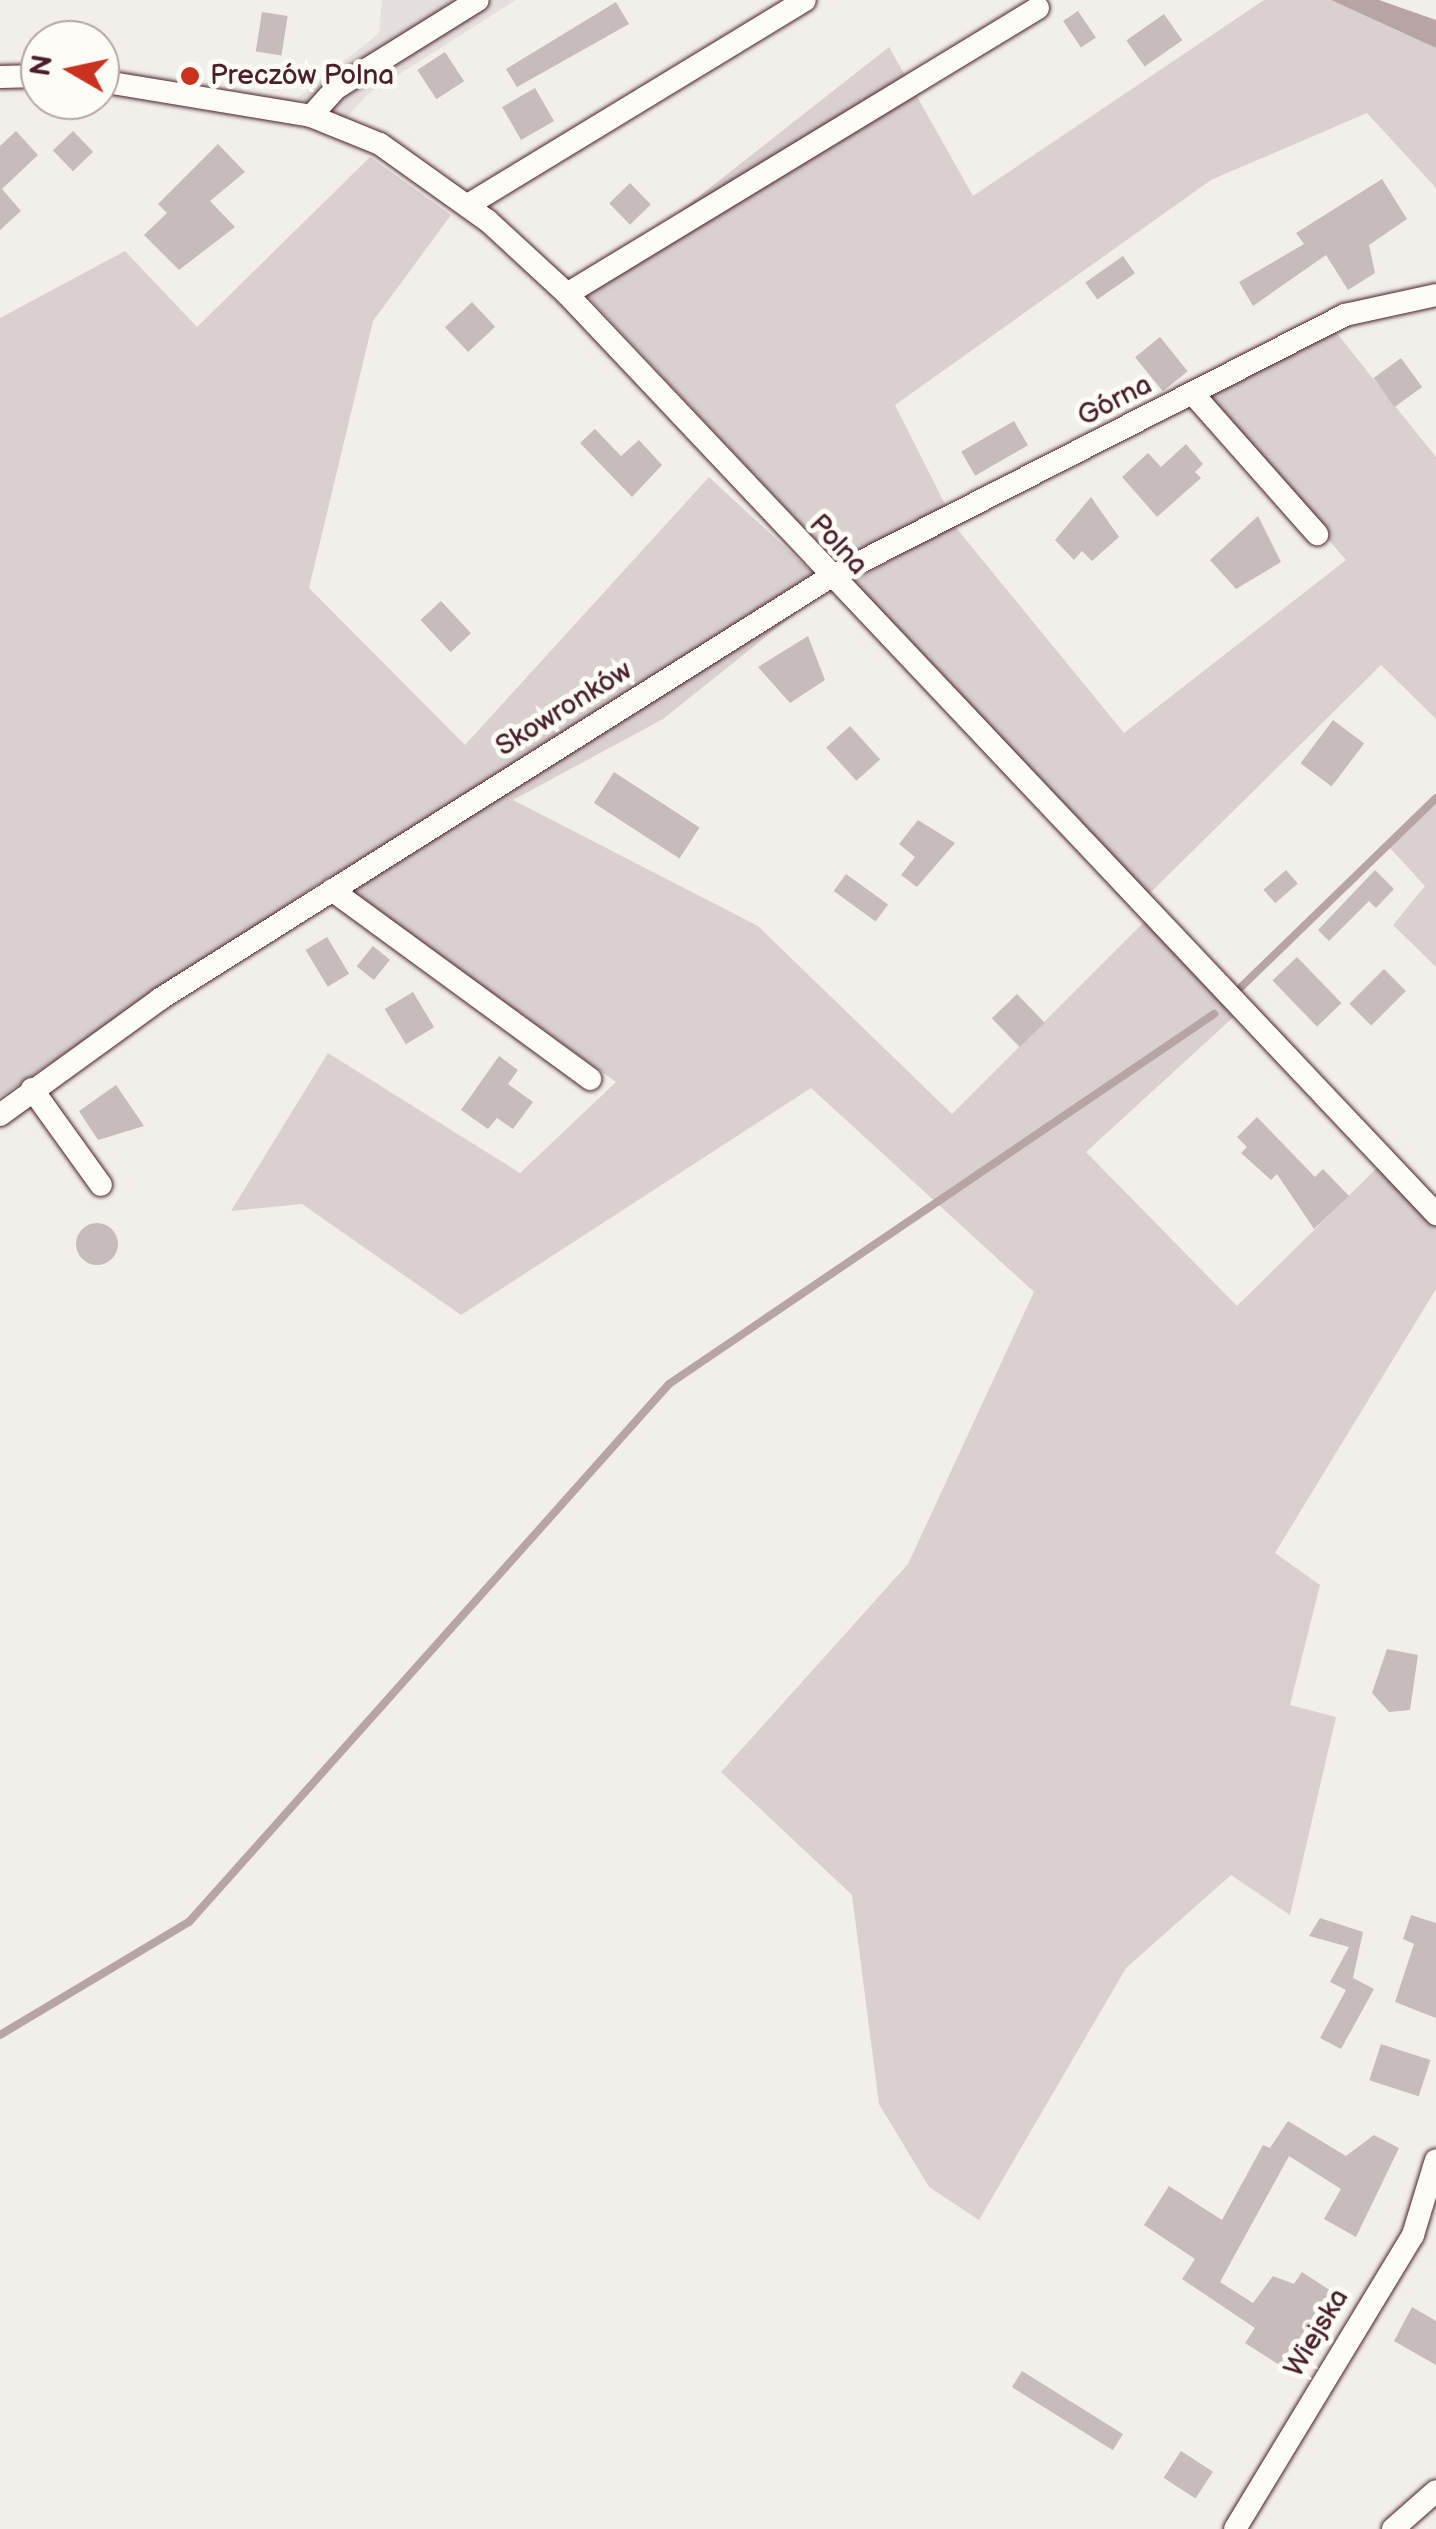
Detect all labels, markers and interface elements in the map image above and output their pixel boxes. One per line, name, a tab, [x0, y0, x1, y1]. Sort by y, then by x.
north arrow	[20, 20, 120, 120]
text: N	[24, 53, 60, 79]
place label: Preczów Polna	[210, 59, 394, 93]
marker: Preczów Polna	[179, 65, 201, 87]
street label: Górna	[1072, 368, 1158, 434]
street label: Polna	[802, 508, 874, 582]
street label: Skowronków	[490, 654, 638, 764]
street label: Wiejska	[1278, 2283, 1356, 2383]

